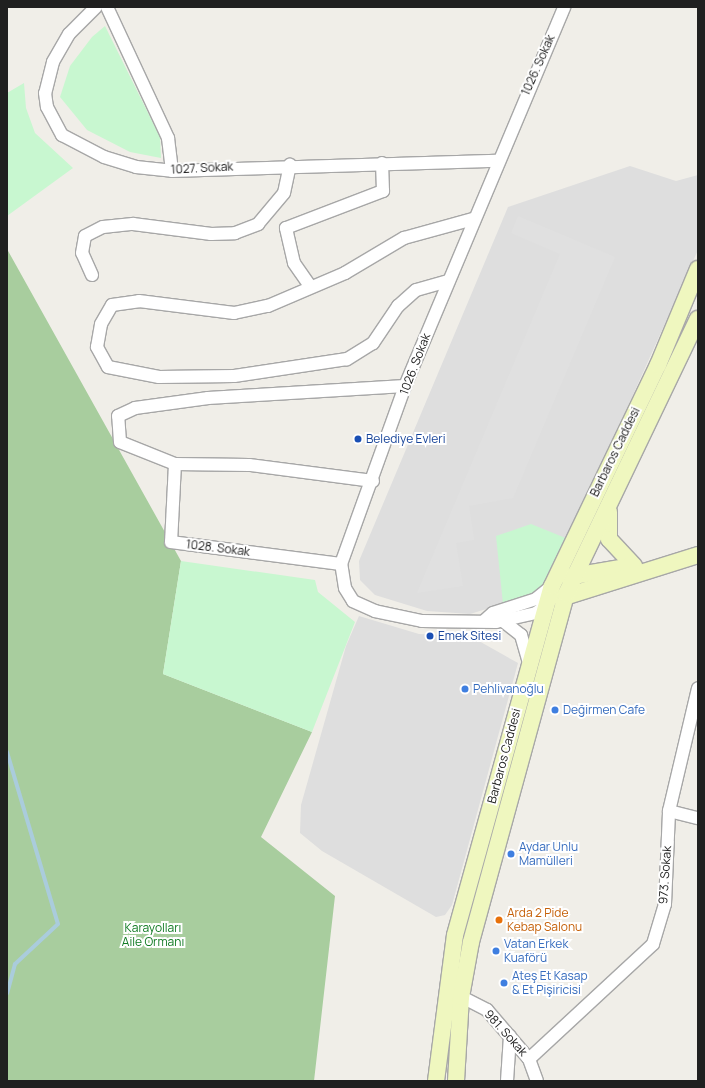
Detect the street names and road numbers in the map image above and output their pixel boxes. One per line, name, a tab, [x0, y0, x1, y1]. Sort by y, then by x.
street label: 1026. Sokak	[518, 32, 558, 98]
street label: 1027. Sokak	[170, 159, 234, 177]
street label: 1026. Sokak	[397, 331, 433, 397]
street label: Barbaros Caddesi	[587, 405, 643, 499]
street label: 1028. Sokak	[185, 537, 251, 559]
street label: Barbaros Caddesi	[484, 707, 524, 805]
street label: 973. Sokak	[656, 845, 674, 905]
street label: 981. Sokak	[482, 1007, 530, 1059]

